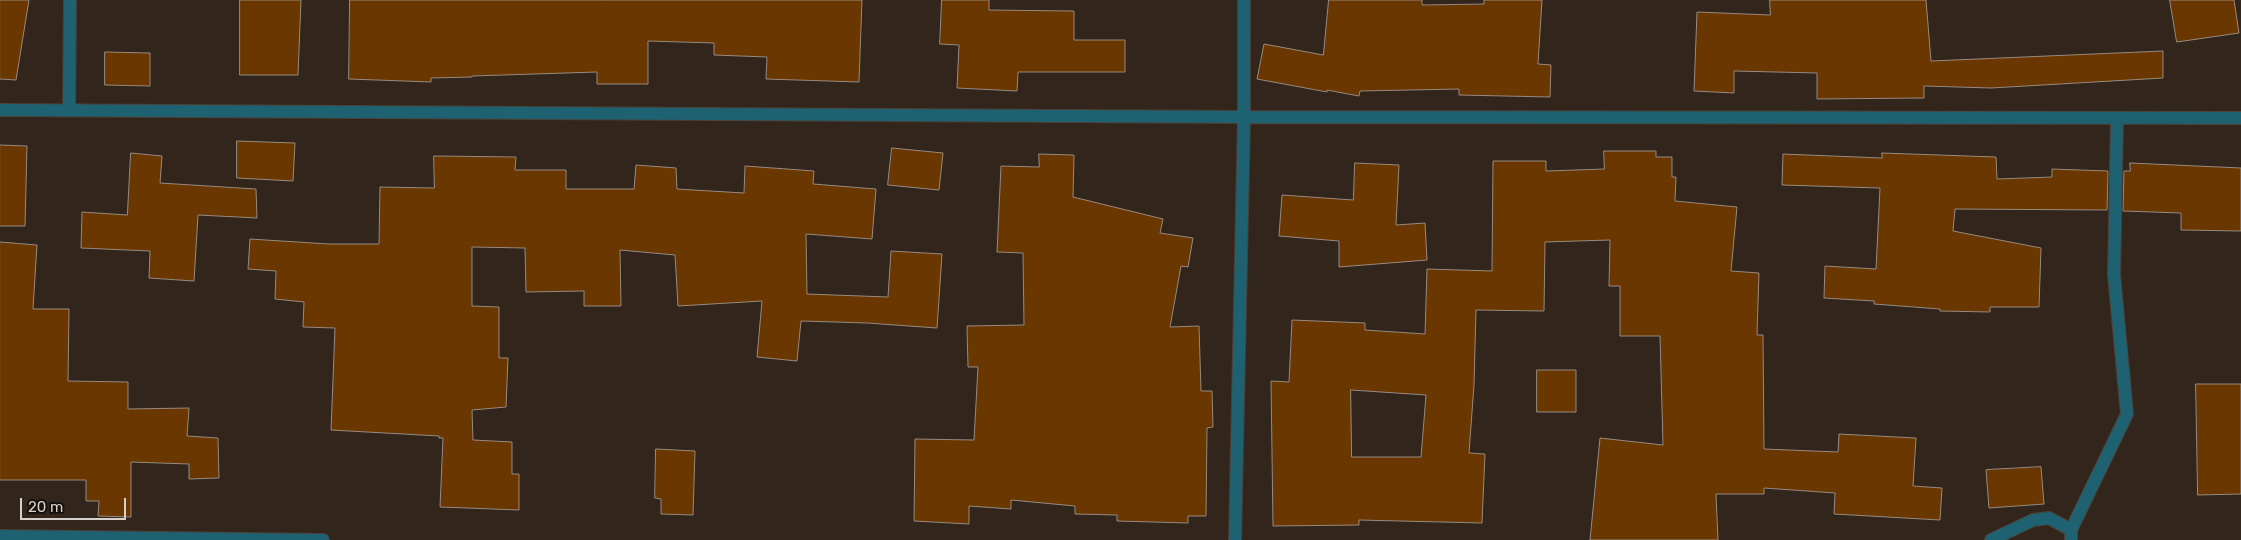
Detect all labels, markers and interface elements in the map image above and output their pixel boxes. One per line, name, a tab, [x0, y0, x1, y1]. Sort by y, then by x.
scale bar	[22, 488, 129, 520]
text: 20 m	[28, 498, 63, 516]

